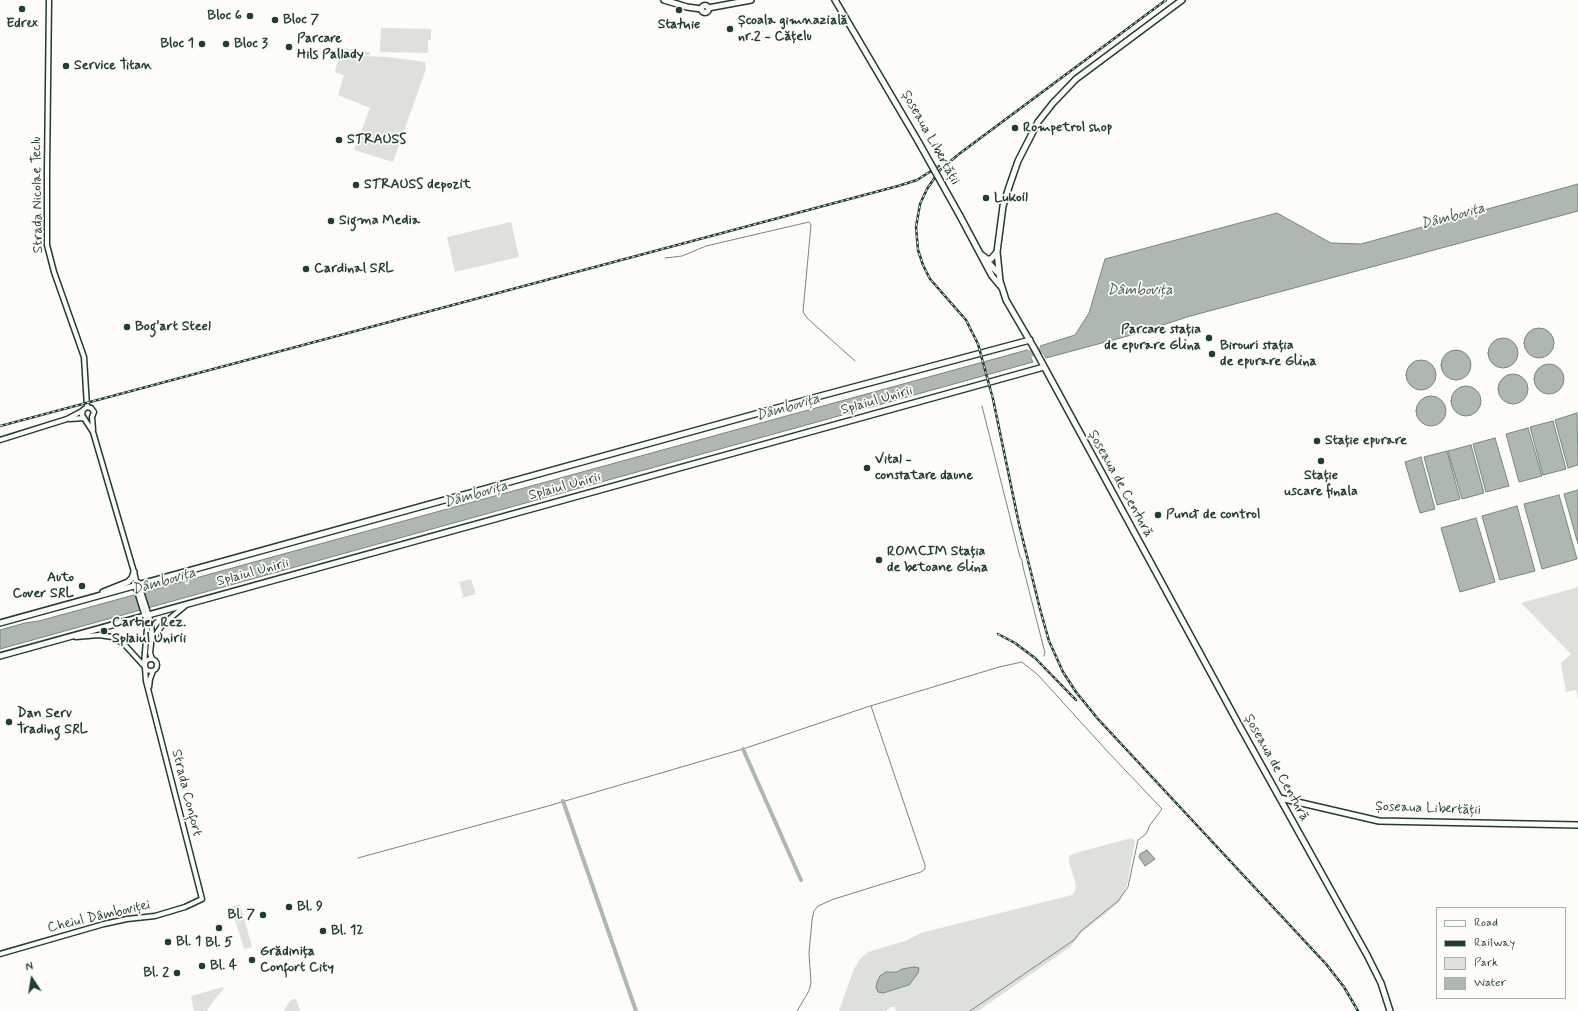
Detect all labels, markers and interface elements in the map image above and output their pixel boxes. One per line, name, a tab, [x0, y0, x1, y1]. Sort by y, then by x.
marker: Edrex	[17, 4, 27, 14]
marker: Statuie	[674, 5, 684, 15]
place label: Bloc 6	[207, 8, 242, 24]
marker: Bloc 6	[245, 11, 255, 21]
place label: Bloc 7	[283, 12, 319, 28]
place label: Școala gimnazială nr.2 - Cățelu	[738, 13, 848, 46]
marker: Bloc 7	[270, 15, 280, 25]
place label: Edrex	[6, 16, 38, 32]
place label: Statuie	[658, 17, 700, 33]
marker: Școala gimnazială nr.2 - Cățelu	[725, 24, 735, 34]
place label: Parcare Hils Pallady	[297, 31, 364, 64]
place label: Bloc 1	[160, 36, 194, 52]
place label: Bloc 3	[234, 36, 268, 52]
marker: Bloc 1	[197, 39, 207, 49]
marker: Bloc 3	[221, 39, 231, 49]
marker: Parcare Hils Pallady	[284, 42, 294, 52]
place label: Service Titan	[74, 58, 152, 74]
marker: Service Titan	[61, 61, 71, 71]
street label: Șoseaua Libertății	[897, 88, 963, 188]
place label: Rompetrol shop	[1023, 120, 1112, 136]
marker: Rompetrol shop	[1010, 123, 1020, 133]
place label: STRAUSS	[347, 132, 406, 148]
marker: STRAUSS	[334, 135, 344, 145]
street label: Strada Nicolae Teclu	[29, 136, 47, 254]
place label: STRAUSS depozit	[364, 177, 471, 193]
marker: STRAUSS depozit	[351, 180, 361, 190]
place label: Lukoil	[994, 190, 1028, 206]
marker: Lukoil	[981, 193, 991, 203]
water label: Dâmbovița	[1419, 200, 1487, 234]
place label: Sigma Media	[339, 213, 420, 229]
marker: Sigma Media	[326, 216, 336, 226]
place label: Cardinal SRL	[314, 261, 394, 277]
marker: Cardinal SRL	[301, 264, 311, 274]
water label: Dâmbovița	[1107, 282, 1173, 300]
place label: Bog'art Steel	[135, 319, 211, 335]
marker: Bog'art Steel	[122, 322, 132, 332]
place label: Parcare stația de epurare Glina	[1104, 322, 1201, 354]
marker: Parcare stația de epurare Glina	[1204, 333, 1214, 343]
place label: Birouri stația de epurare Glina	[1220, 338, 1317, 370]
marker: Birouri stația de epurare Glina	[1207, 349, 1217, 359]
street label: Splaiul Unirii	[839, 383, 915, 419]
water label: Dâmbovița	[754, 390, 822, 426]
street label: Șoseaua de Centură	[1084, 428, 1156, 540]
place label: Stație epurare	[1325, 433, 1407, 449]
marker: Stație epurare	[1312, 436, 1322, 446]
place label: Vital - constatare daune	[875, 452, 973, 484]
marker: Stație uscare finala	[1316, 456, 1326, 466]
marker: Vital - constatare daune	[862, 463, 872, 473]
place label: Stație uscare finala	[1284, 468, 1358, 500]
street label: Splaiul Unirii	[527, 469, 603, 505]
water label: Dâmbovița	[442, 477, 510, 513]
place label: Punct de control	[1166, 507, 1260, 523]
marker: Punct de control	[1153, 510, 1163, 520]
place label: ROMCIM Stația de betoane Glina	[887, 544, 988, 576]
street label: Splaiul Unirii	[215, 555, 291, 591]
marker: ROMCIM Stația de betoane Glina	[874, 555, 884, 565]
water label: Dâmbovița	[130, 564, 198, 600]
place label: Auto Cover SRL	[13, 570, 74, 602]
marker: Auto Cover SRL	[77, 581, 87, 591]
place label: Cartier Rez. Splaiul Unirii	[112, 615, 186, 648]
marker: Cartier Rez. Splaiul Unirii	[99, 626, 109, 636]
place label: Dan Serv Trading SRL	[17, 706, 88, 738]
street label: Șoseaua de Centură	[1240, 712, 1312, 824]
marker: Dan Serv Trading SRL	[4, 717, 14, 727]
street label: Strada Confort	[167, 748, 205, 838]
street label: Șoseaua Libertății	[1375, 799, 1481, 819]
street label: Cheiul Dâmboviței	[46, 897, 152, 937]
place label: Bl. 9	[297, 899, 323, 915]
marker: Bl. 9	[284, 902, 294, 912]
place label: Bl. 7	[228, 907, 255, 923]
legend	[1436, 907, 1566, 999]
marker: Bl. 7	[258, 910, 268, 920]
text: Road	[1474, 915, 1498, 931]
marker: Bl. 5	[214, 923, 224, 933]
place label: Bl. 12	[331, 923, 364, 939]
marker: Bl. 12	[318, 926, 328, 936]
place label: Bl. 1	[176, 934, 201, 950]
place label: Bl. 5	[205, 935, 233, 951]
text: Railway	[1474, 935, 1515, 951]
marker: Bl. 1	[163, 937, 173, 947]
place label: Grădinița Confort City	[260, 944, 334, 976]
marker: Grădinița Confort City	[247, 955, 257, 965]
text: Park	[1474, 955, 1498, 971]
place label: Bl. 4	[210, 958, 237, 974]
north arrow	[12, 959, 52, 999]
text: N	[24, 960, 35, 975]
marker: Bl. 4	[197, 961, 207, 971]
place label: Bl. 2	[143, 965, 169, 981]
marker: Bl. 2	[172, 968, 182, 978]
text: Water	[1474, 975, 1506, 991]

